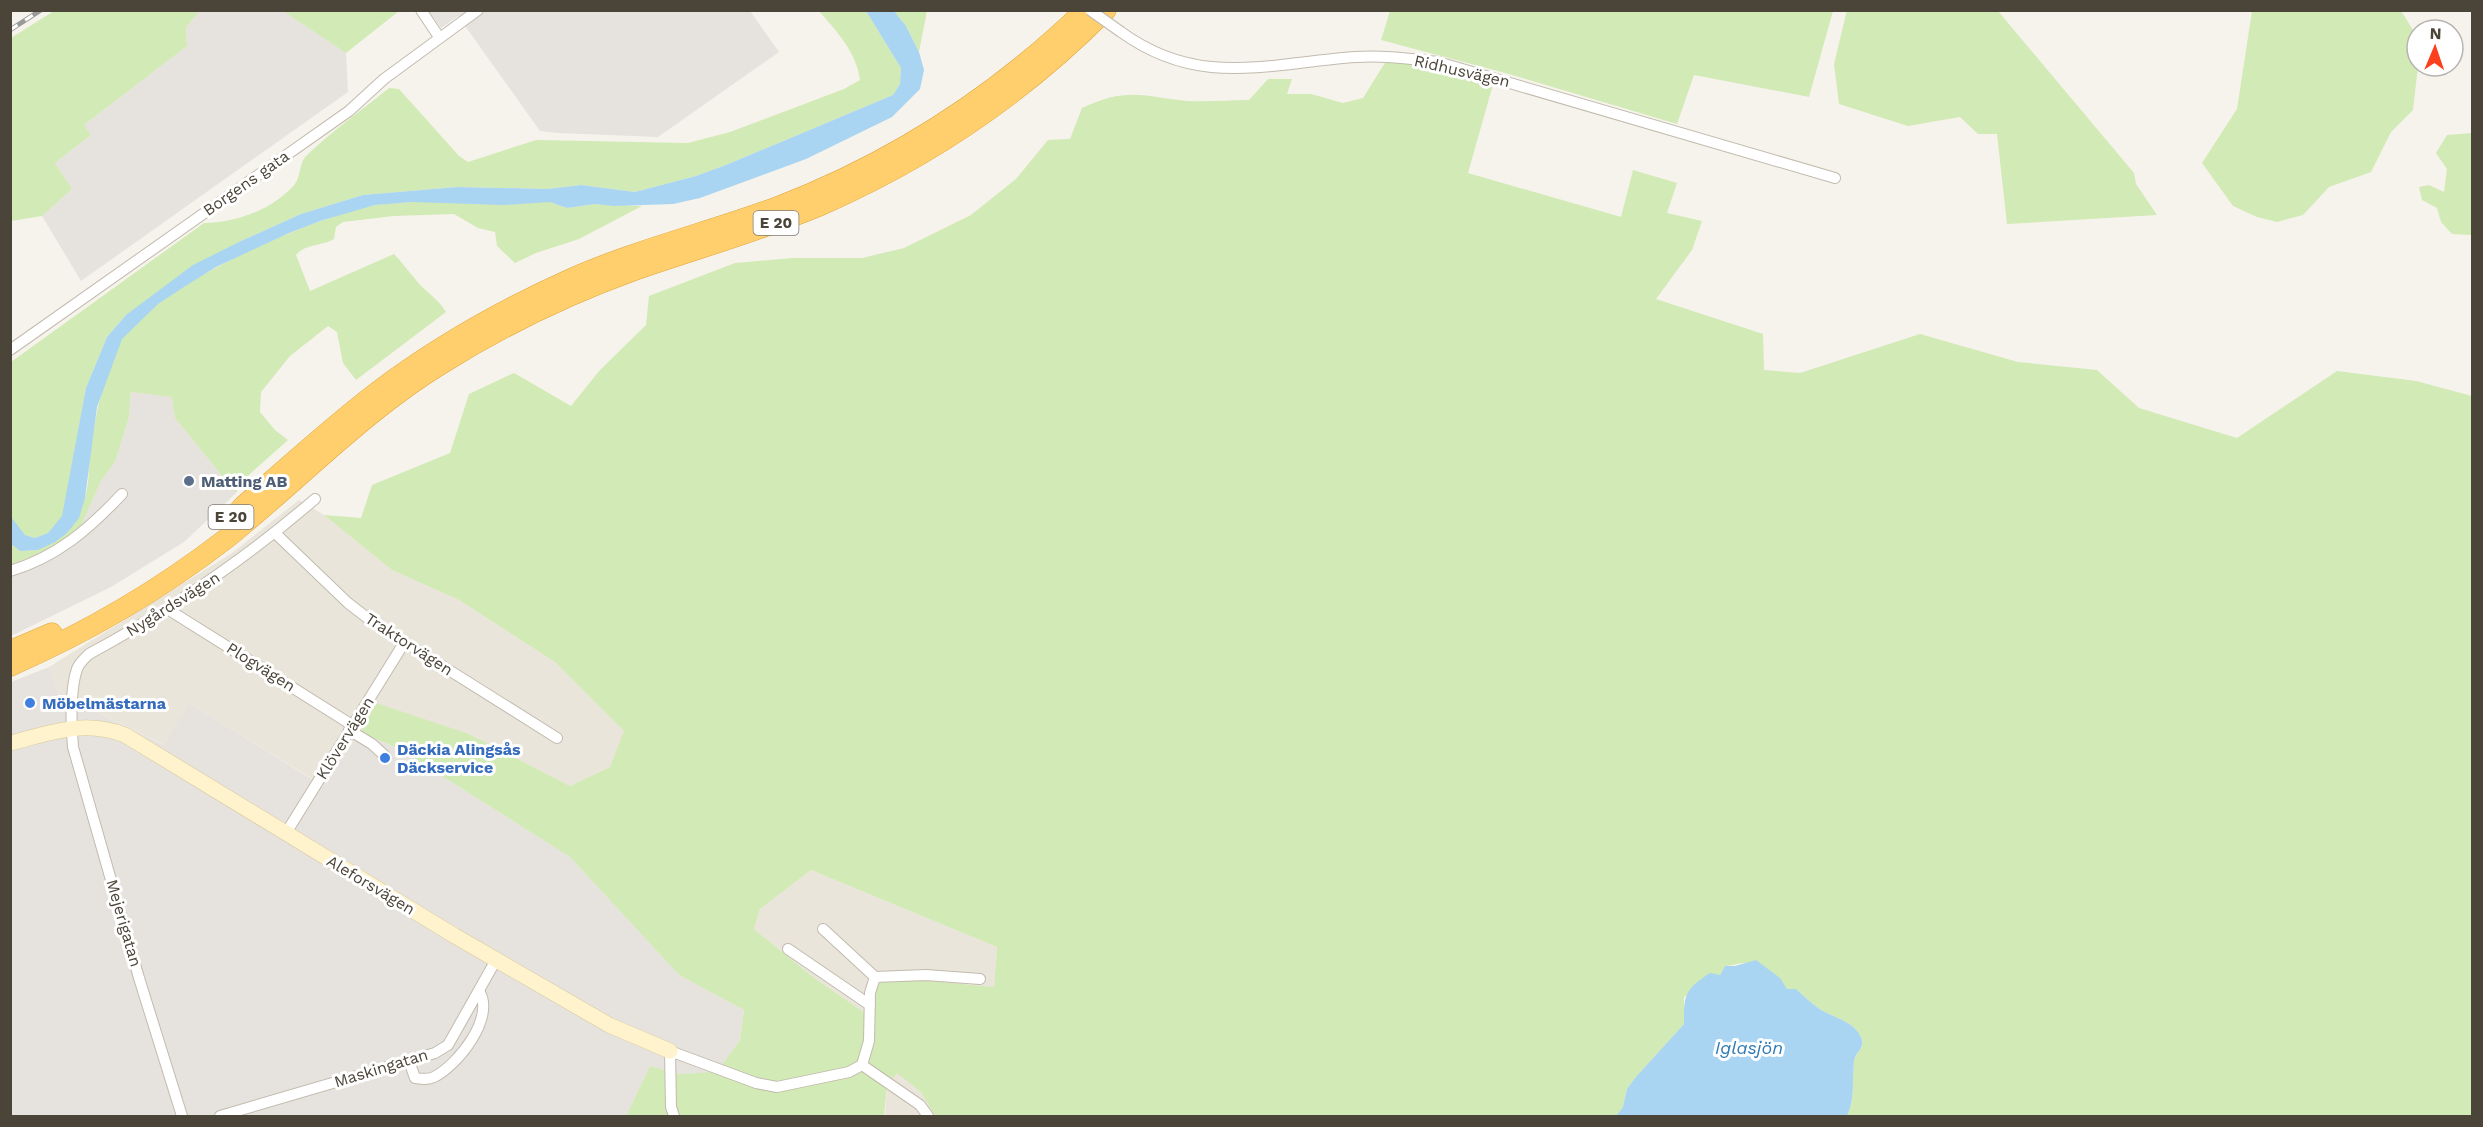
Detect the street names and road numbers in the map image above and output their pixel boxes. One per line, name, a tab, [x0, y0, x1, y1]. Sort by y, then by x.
street label: Ridhusvägen	[1412, 51, 1512, 91]
street label: Borgens gata	[199, 146, 293, 220]
road number: E 20	[754, 211, 798, 235]
road number: E 20	[208, 505, 254, 529]
street label: Nygårdsvägen	[123, 568, 223, 640]
street label: Traktorvägen	[362, 609, 456, 679]
street label: Plogvägen	[223, 638, 299, 696]
street label: Klövervägen	[312, 693, 378, 783]
street label: Aleforsvägen	[323, 851, 419, 919]
street label: Mejerigatan	[102, 877, 146, 969]
street label: Maskingatan	[332, 1045, 430, 1091]

